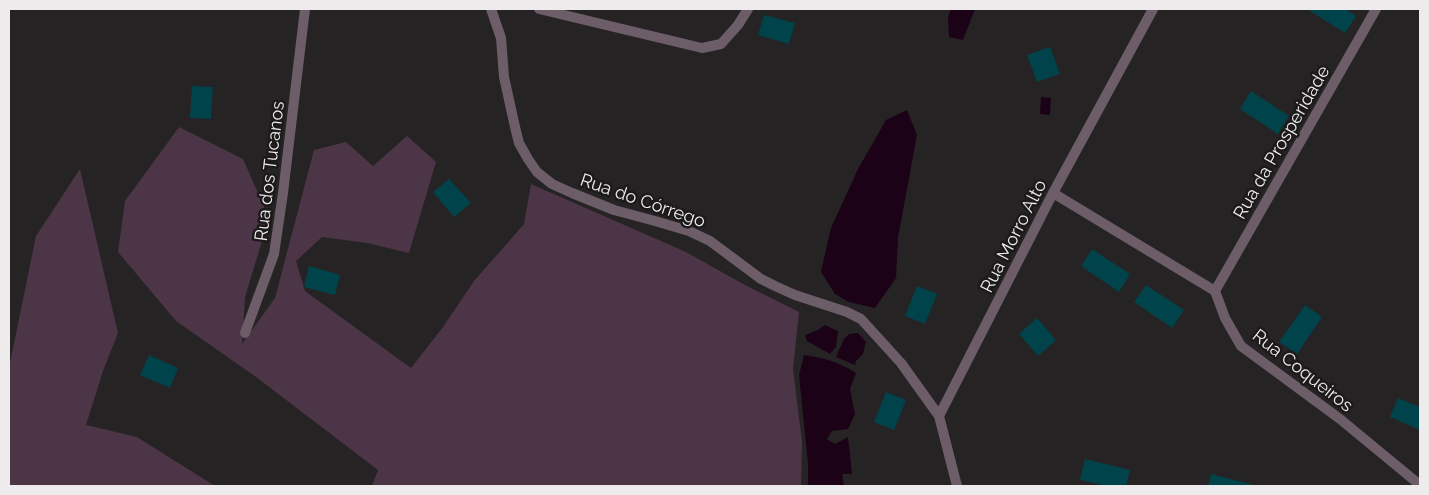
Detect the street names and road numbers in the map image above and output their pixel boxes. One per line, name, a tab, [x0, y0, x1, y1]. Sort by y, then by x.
street label: Rua da Prosperidade	[1229, 61, 1334, 222]
street label: Rua dos Tucanos	[250, 99, 288, 242]
street label: Rua do Córrego	[578, 169, 709, 231]
street label: Rua Morro Alto	[976, 176, 1051, 296]
street label: Rua Coqueiros	[1249, 324, 1358, 416]

